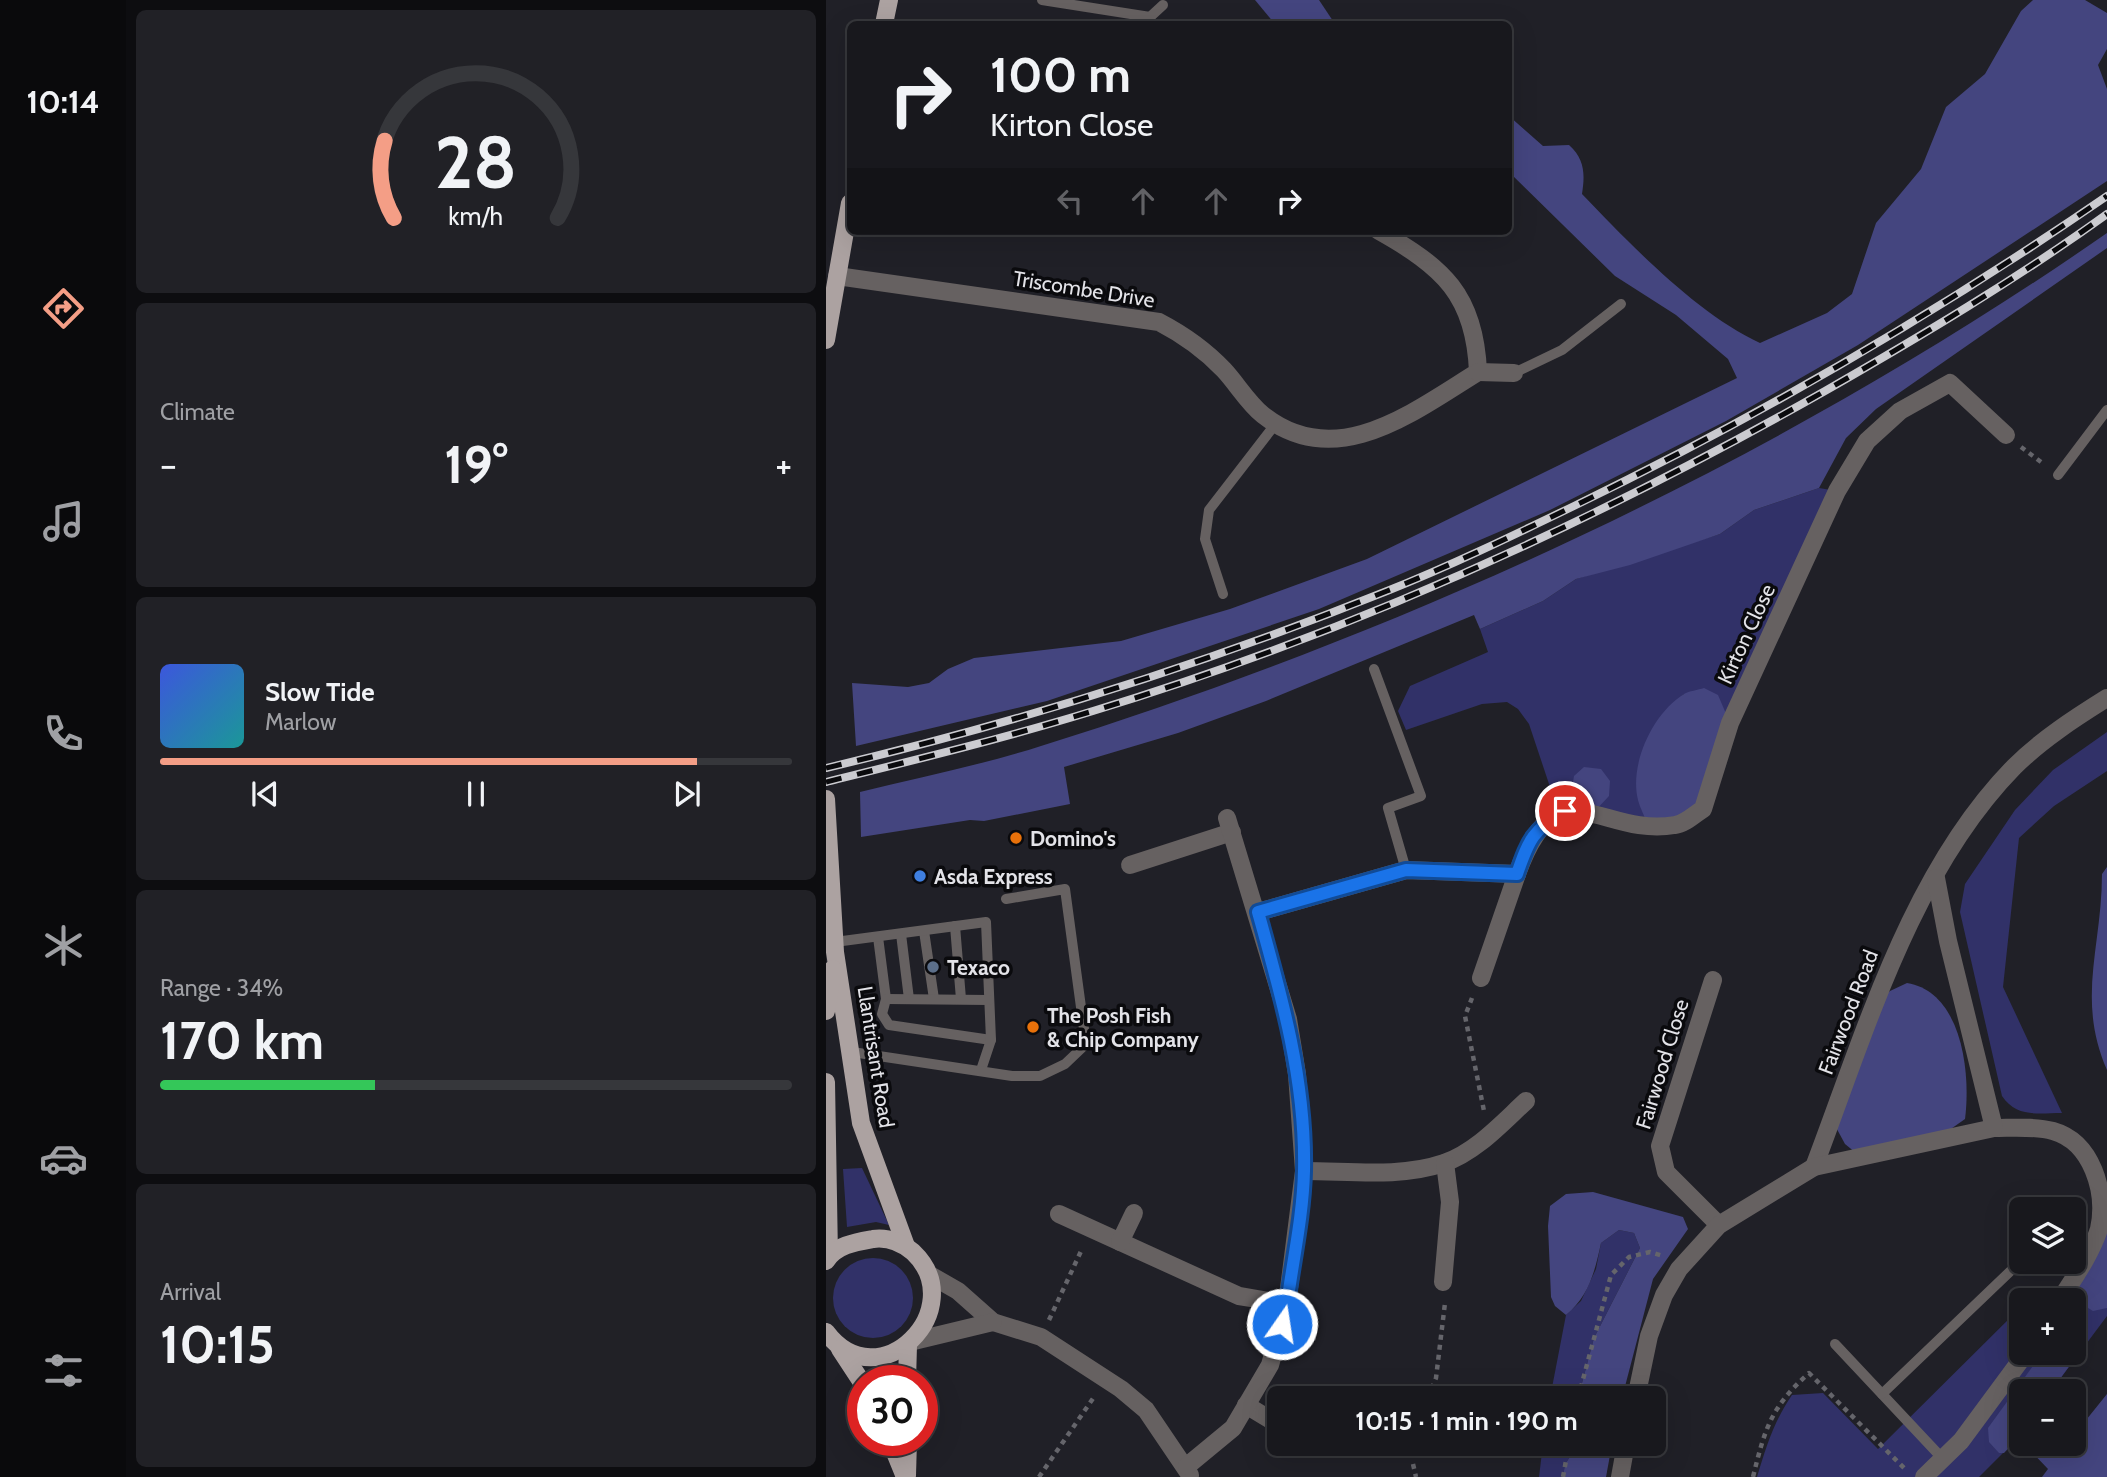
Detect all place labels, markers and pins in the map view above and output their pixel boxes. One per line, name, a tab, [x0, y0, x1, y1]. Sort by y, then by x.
pin	[1535, 781, 1595, 841]
place label: Domino's	[1030, 826, 1116, 851]
marker: Domino's	[1008, 830, 1024, 846]
place label: Asda Express	[934, 864, 1053, 889]
marker: Asda Express	[912, 868, 928, 884]
place label: Texaco	[947, 955, 1010, 980]
marker: Texaco	[925, 959, 941, 975]
place label: The Posh Fish & Chip Company	[1047, 1003, 1200, 1052]
marker: The Posh Fish & Chip Company	[1025, 1019, 1041, 1035]

